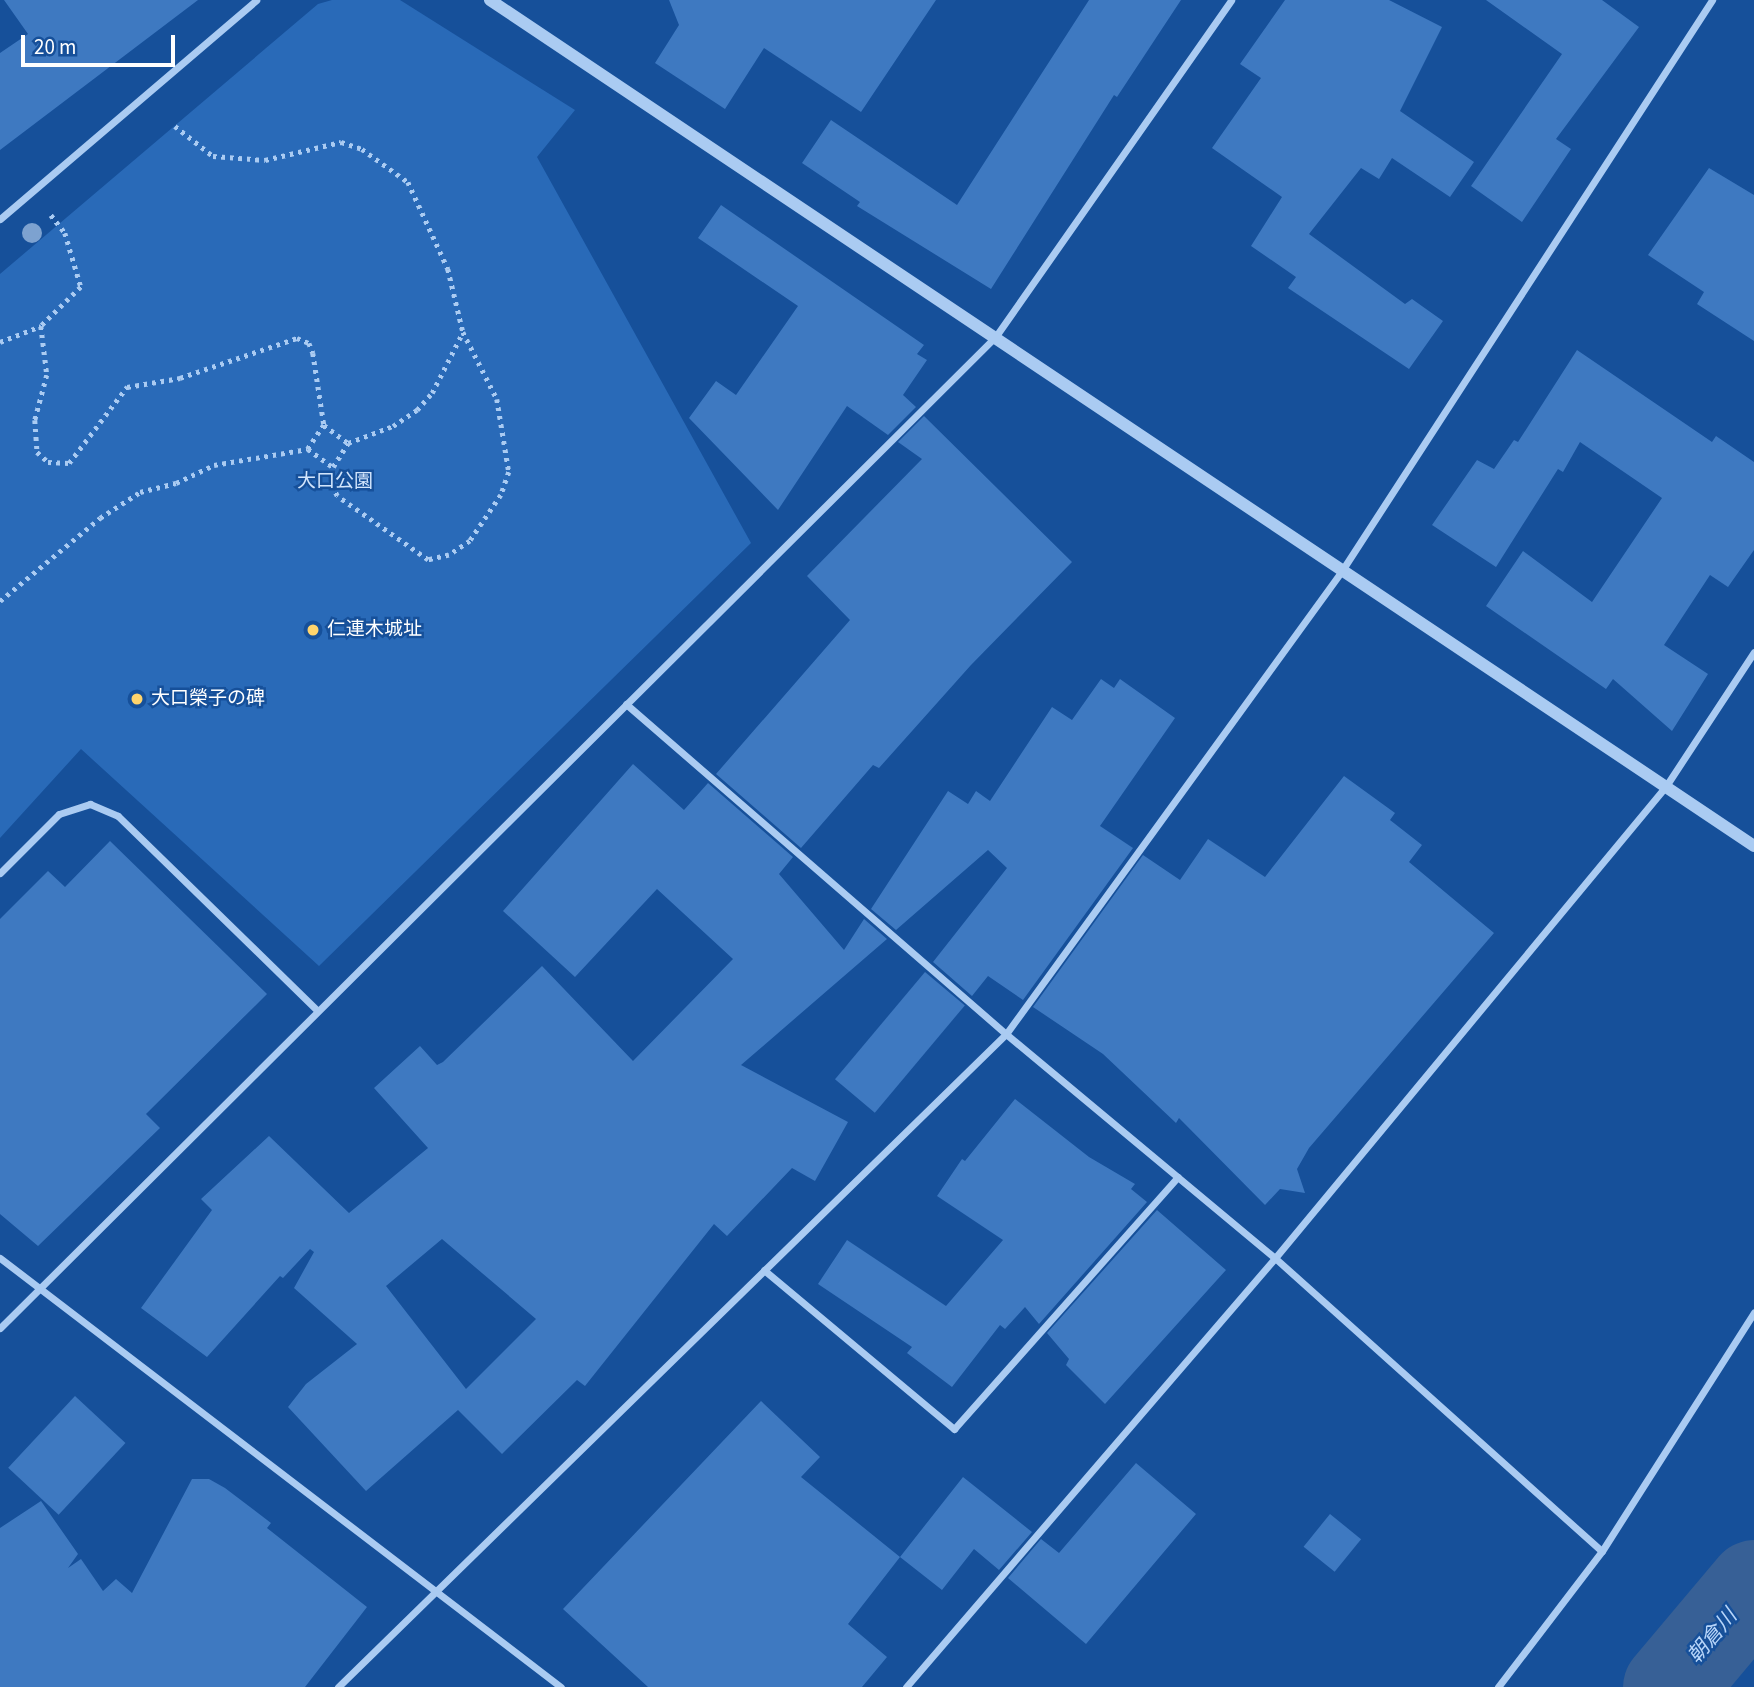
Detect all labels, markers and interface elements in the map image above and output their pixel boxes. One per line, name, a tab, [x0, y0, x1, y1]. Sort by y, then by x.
scale bar	[24, 21, 178, 65]
text: 20 m	[34, 32, 76, 62]
park label: 大口公園	[297, 471, 373, 493]
place label: 仁連木城址	[327, 619, 422, 641]
marker: 仁連木城址	[305, 622, 321, 638]
place label: 大口榮子の碑	[151, 688, 265, 710]
marker: 大口榮子の碑	[129, 691, 145, 707]
water label: 朝倉川	[1682, 1604, 1742, 1668]

